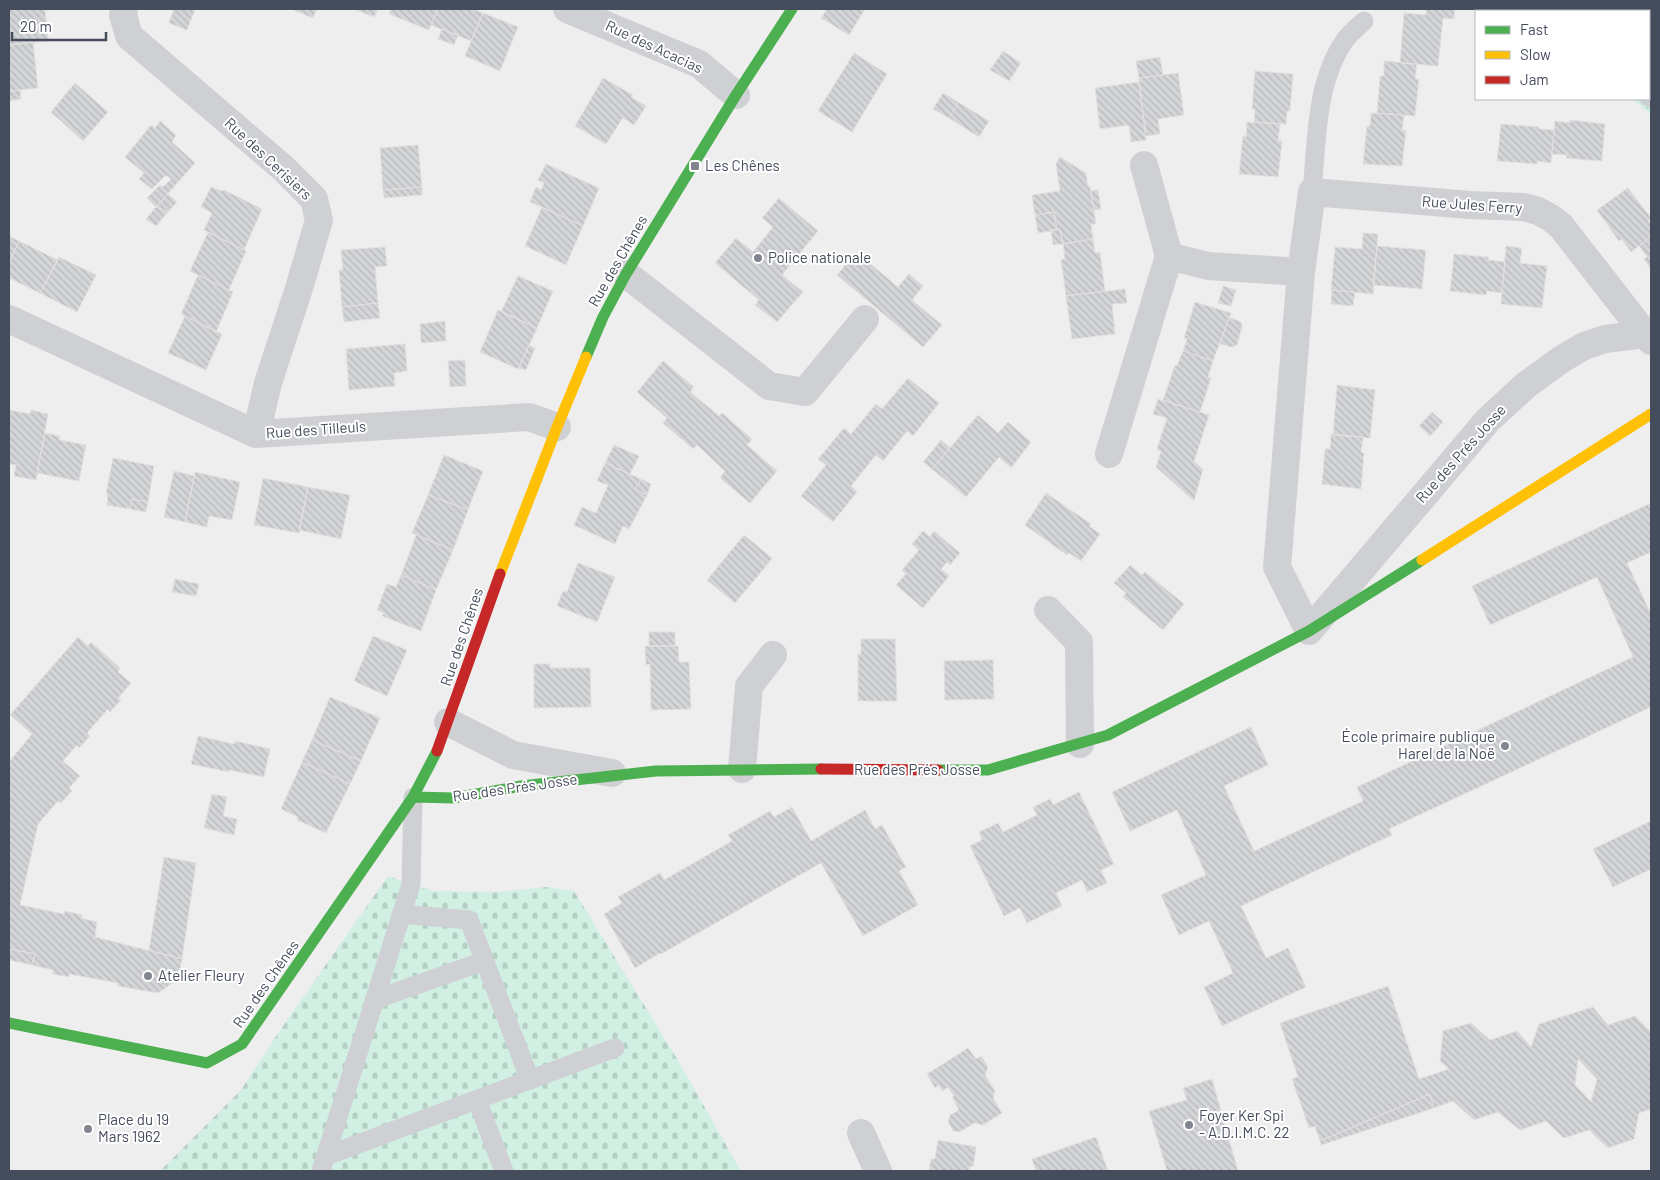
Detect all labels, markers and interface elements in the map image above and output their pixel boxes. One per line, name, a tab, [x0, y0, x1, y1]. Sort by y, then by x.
scale bar	[12, 10, 106, 42]
legend	[1475, 10, 1650, 100]
street label: Rue des Acacias	[603, 16, 706, 77]
text: 20 m	[20, 17, 52, 35]
text: Fast	[1520, 20, 1548, 38]
text: Slow	[1520, 45, 1551, 63]
text: Jam	[1520, 70, 1549, 88]
street label: Rue des Cerisiers	[221, 113, 316, 203]
place label: Les Chênes	[705, 156, 780, 174]
marker: Les Chênes	[689, 160, 701, 172]
street label: Rue Jules Ferry	[1421, 192, 1523, 216]
street label: Rue des Chênes	[584, 212, 651, 309]
place label: Police nationale	[768, 248, 871, 266]
marker: Police nationale	[752, 252, 764, 264]
street label: Rue des Prés Josse	[1411, 401, 1509, 506]
street label: Rue des Tilleuls	[265, 417, 367, 441]
street label: Rue des Chênes	[436, 585, 486, 688]
place label: École primaire publique Harel de la Noë	[1342, 727, 1495, 762]
marker: École primaire publique Harel de la Noë	[1499, 740, 1511, 752]
street label: Rue des Prés Josse	[854, 760, 980, 778]
street label: Rue des Prés Josse	[451, 769, 578, 805]
street label: Rue des Chênes	[228, 936, 302, 1031]
place label: Atelier Fleury	[158, 966, 245, 984]
marker: Atelier Fleury	[142, 970, 154, 982]
place label: Foyer Ker Spi - A.D.I.M.C. 22	[1199, 1106, 1290, 1141]
place label: Place du 19 Mars 1962	[98, 1110, 169, 1145]
marker: Foyer Ker Spi - A.D.I.M.C. 22	[1183, 1119, 1195, 1131]
marker: Place du 19 Mars 1962	[82, 1123, 94, 1135]

